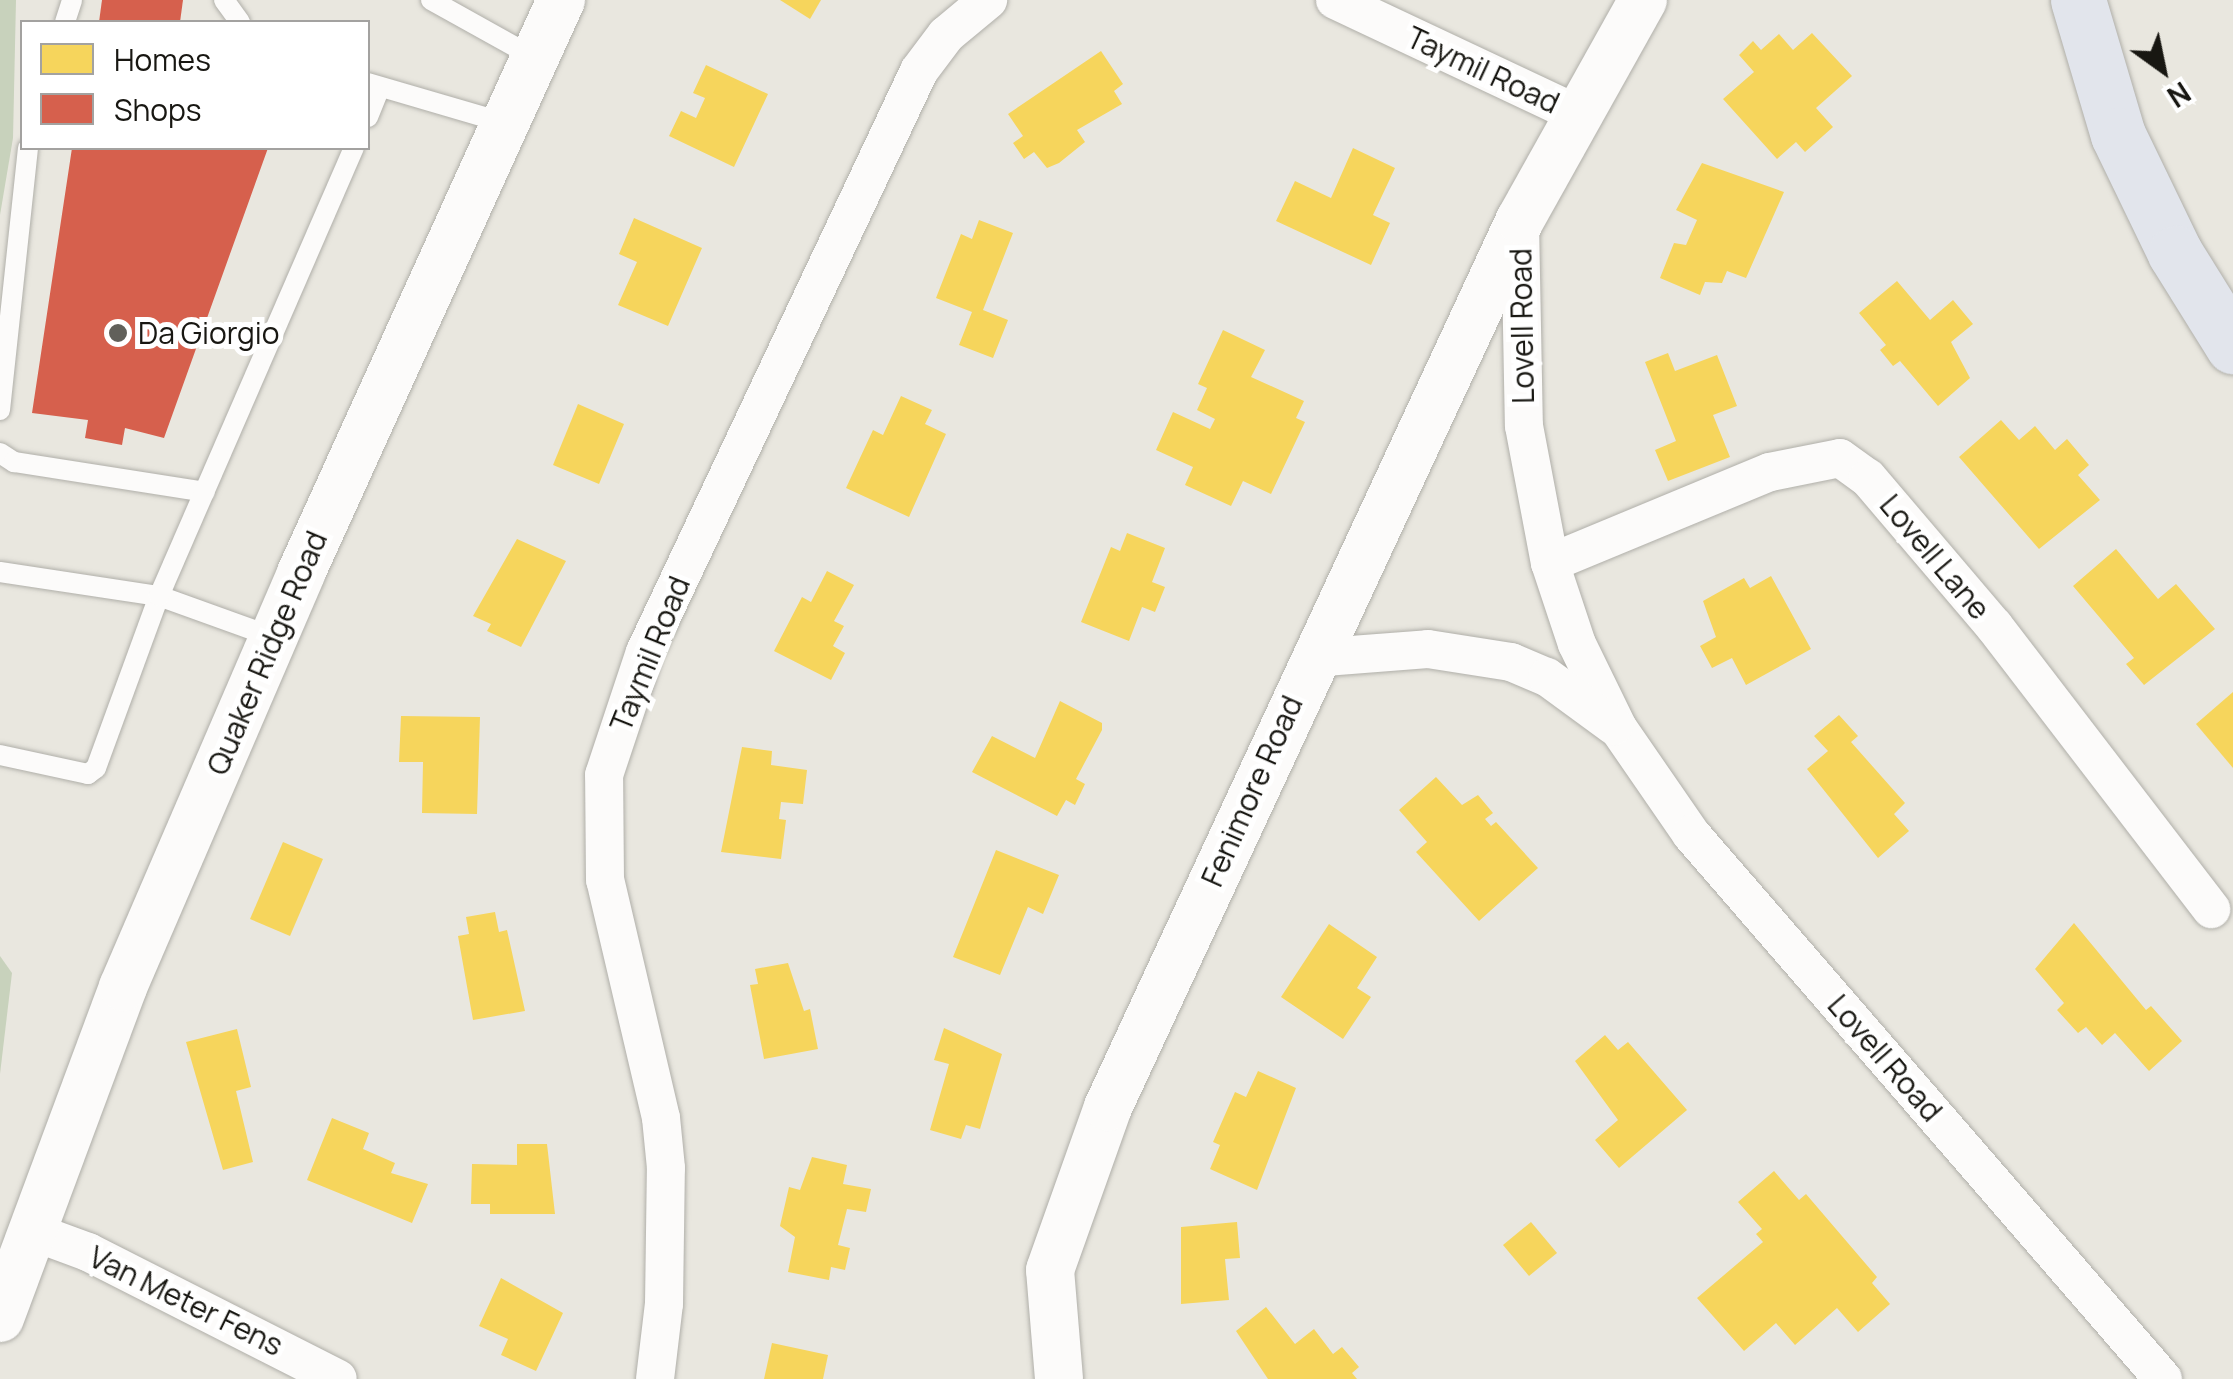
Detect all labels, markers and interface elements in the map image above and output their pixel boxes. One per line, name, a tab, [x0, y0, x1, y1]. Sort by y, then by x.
street label: Taymil Road	[1401, 19, 1565, 121]
legend	[20, 20, 370, 150]
north arrow	[2113, 20, 2213, 120]
text: Homes	[114, 39, 211, 80]
text: N	[2161, 74, 2198, 117]
text: Shops	[114, 89, 201, 130]
street label: Lovell Road	[1503, 248, 1541, 404]
place label: Da Giorgio	[138, 315, 279, 351]
marker: Da Giorgio	[107, 322, 129, 344]
street label: Lovell Lane	[1872, 487, 1998, 627]
street label: Quaker Ridge Road	[199, 526, 335, 780]
street label: Taymil Road	[603, 571, 697, 737]
street label: Fenimore Road	[1194, 690, 1310, 892]
street label: Lovell Road	[1820, 987, 1950, 1129]
street label: Van Meter Fens	[83, 1239, 289, 1363]

